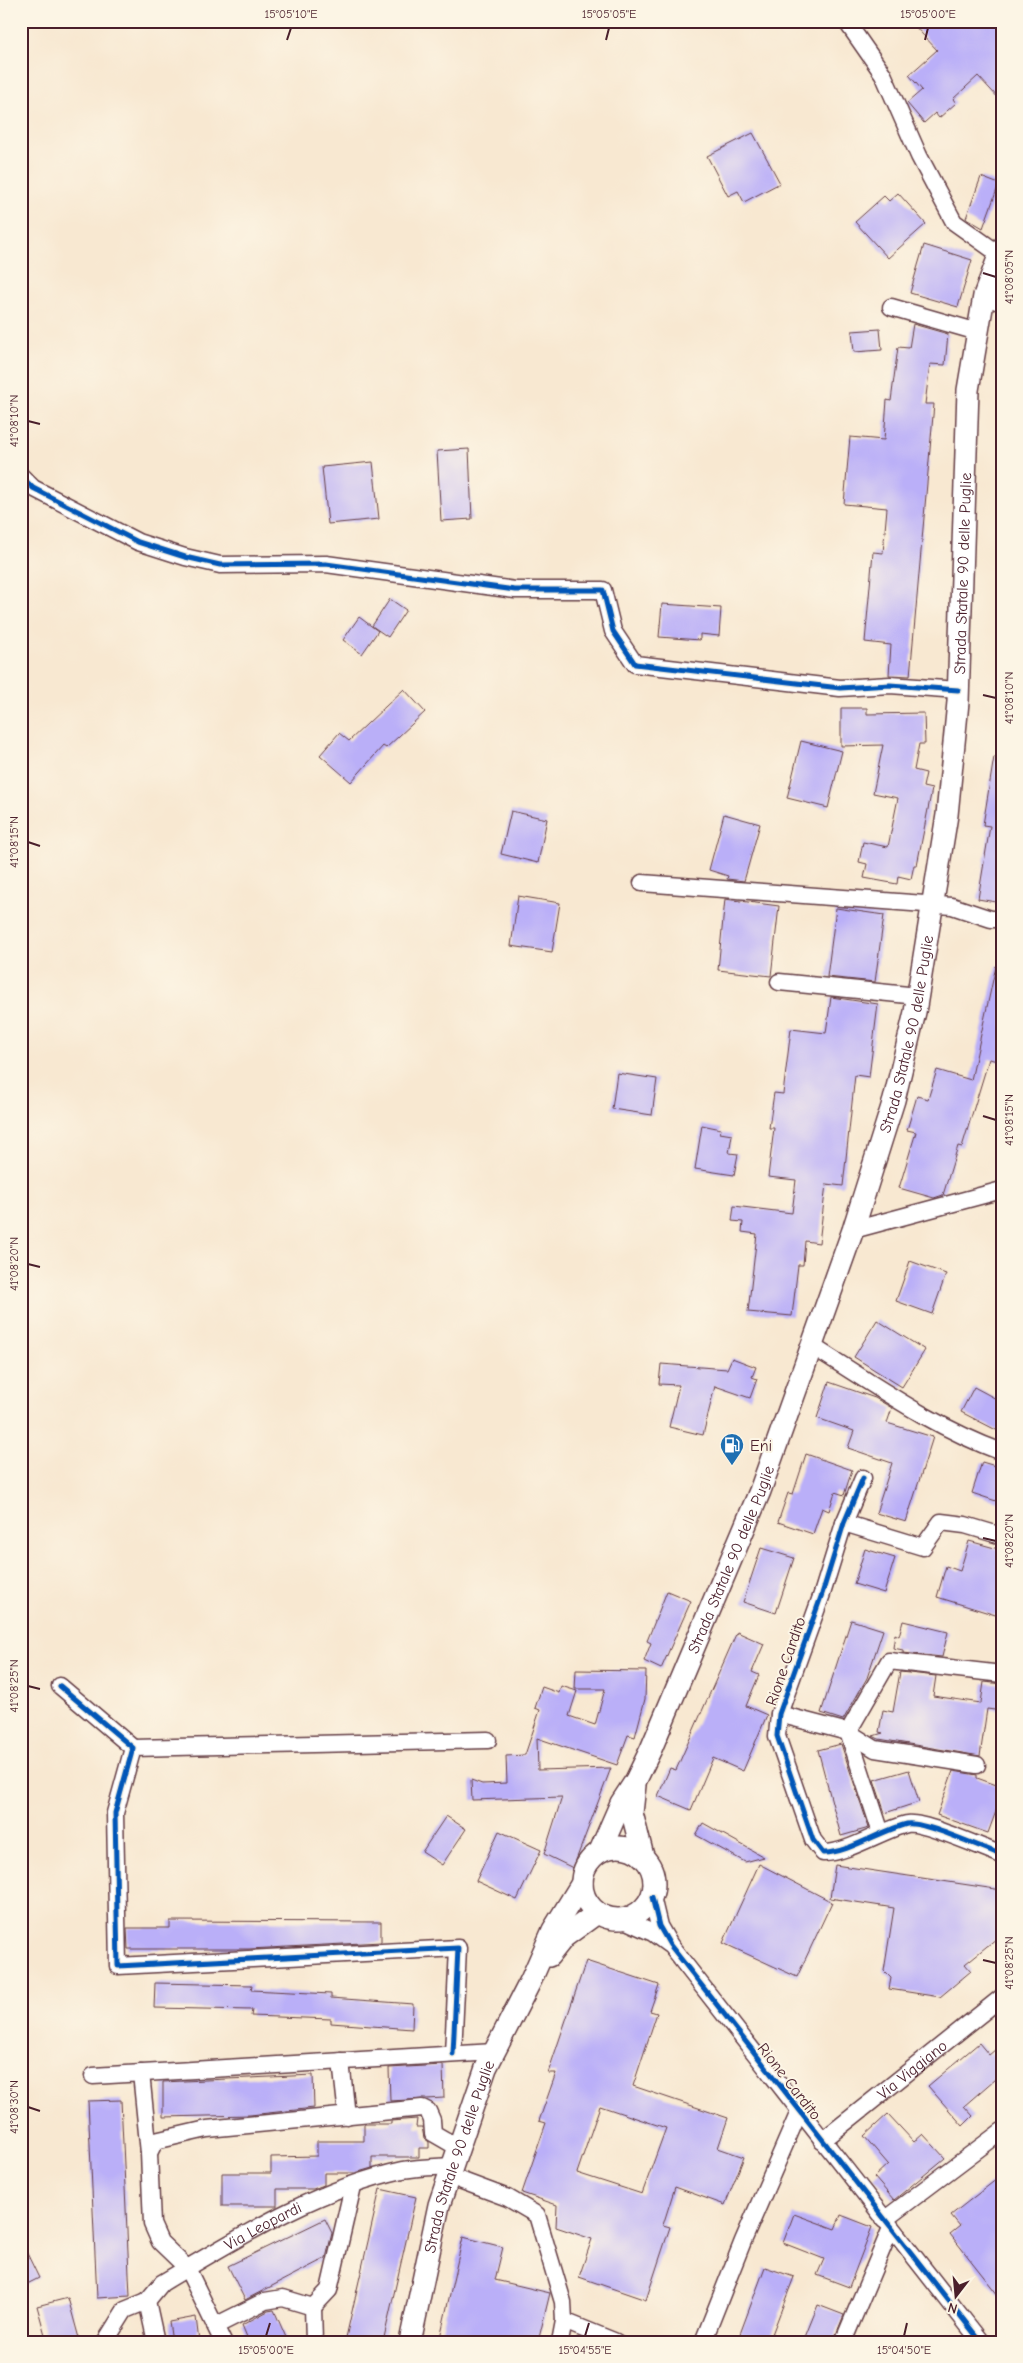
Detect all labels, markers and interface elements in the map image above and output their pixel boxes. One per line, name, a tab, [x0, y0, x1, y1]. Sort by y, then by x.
text: 15°05'10"E	[265, 7, 317, 21]
text: 15°05'05"E	[582, 7, 636, 21]
text: 15°05'00"E	[900, 7, 956, 21]
text: 41°08'05"N	[1002, 250, 1016, 304]
text: 41°08'10"N	[7, 395, 21, 447]
street label: Strada Statale 90 delle Puglie	[951, 472, 975, 675]
text: 41°08'10"N	[1002, 672, 1016, 724]
text: 41°08'15"N	[7, 816, 21, 868]
street label: Strada Statale 90 delle Puglie	[876, 934, 937, 1135]
text: 41°08'15"N	[1002, 1094, 1016, 1146]
text: 41°08'20"N	[7, 1237, 21, 1291]
fuel station icon: Eni	[719, 1432, 745, 1466]
place label: Eni	[750, 1437, 772, 1455]
street label: Strada Statale 90 delle Puglie	[684, 1463, 778, 1656]
text: 41°08'20"N	[1002, 1514, 1016, 1568]
street label: Rione Cardito	[762, 1615, 810, 1708]
text: 41°08'25"N	[7, 1659, 21, 1713]
text: 41°08'25"N	[1002, 1936, 1016, 1990]
street label: Via Viggiano	[874, 2037, 951, 2103]
street label: Rione Cardito	[754, 2040, 825, 2124]
street label: Strada Statale 90 delle Puglie	[421, 2057, 499, 2255]
text: 41°08'30"N	[7, 2080, 21, 2134]
street label: Via Leopardi	[221, 2199, 305, 2254]
north arrow	[930, 2270, 980, 2320]
text: N	[946, 2299, 959, 2317]
text: 15°05'00"E	[238, 2343, 294, 2357]
text: 15°04'55"E	[558, 2343, 612, 2357]
text: 15°04'50"E	[877, 2343, 931, 2357]

